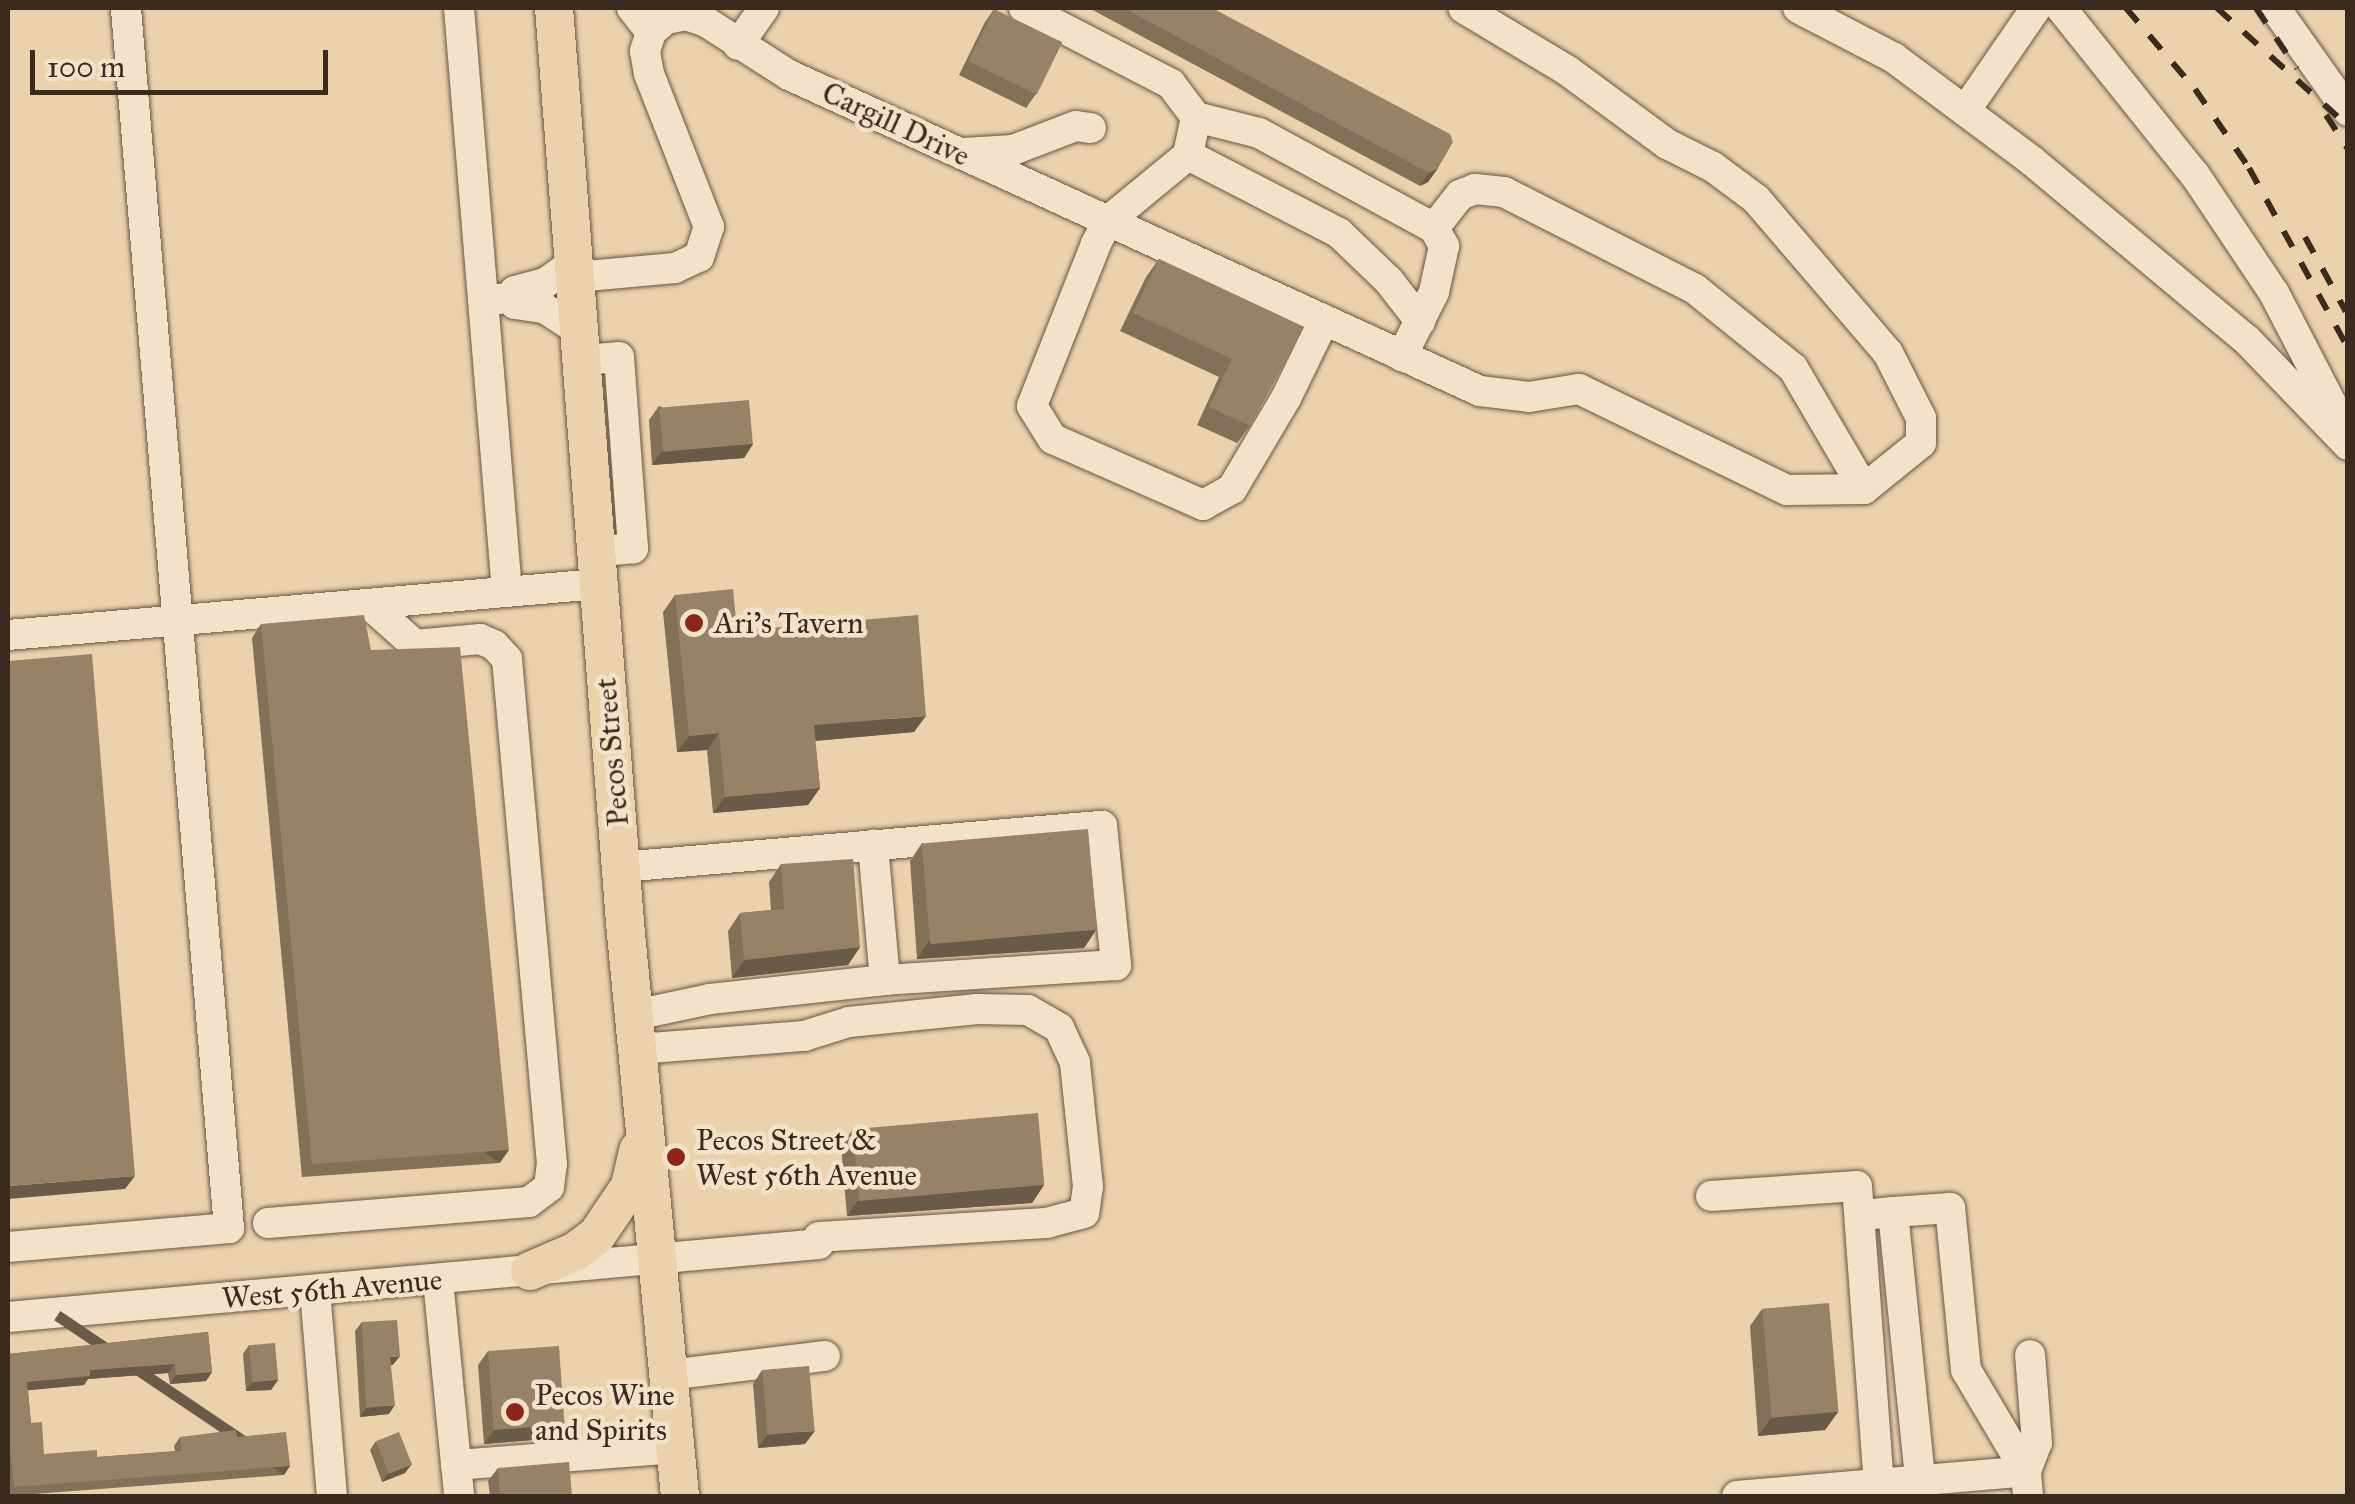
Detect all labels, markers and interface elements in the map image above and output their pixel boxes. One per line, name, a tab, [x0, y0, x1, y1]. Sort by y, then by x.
scale bar	[35, 30, 332, 92]
text: 100 m	[47, 49, 125, 85]
street label: Cargill Drive	[816, 74, 976, 174]
place label: Ari's Tavern	[714, 605, 863, 641]
marker: Ari's Tavern	[683, 612, 705, 634]
street label: Pecos Street	[588, 676, 636, 828]
place label: Pecos Street & West 56th Avenue	[696, 1122, 917, 1192]
marker: Pecos Street & West 56th Avenue	[665, 1146, 687, 1168]
street label: West 56th Avenue	[220, 1261, 444, 1317]
place label: Pecos Wine and Spirits	[535, 1377, 675, 1448]
marker: Pecos Wine and Spirits	[504, 1401, 526, 1423]

